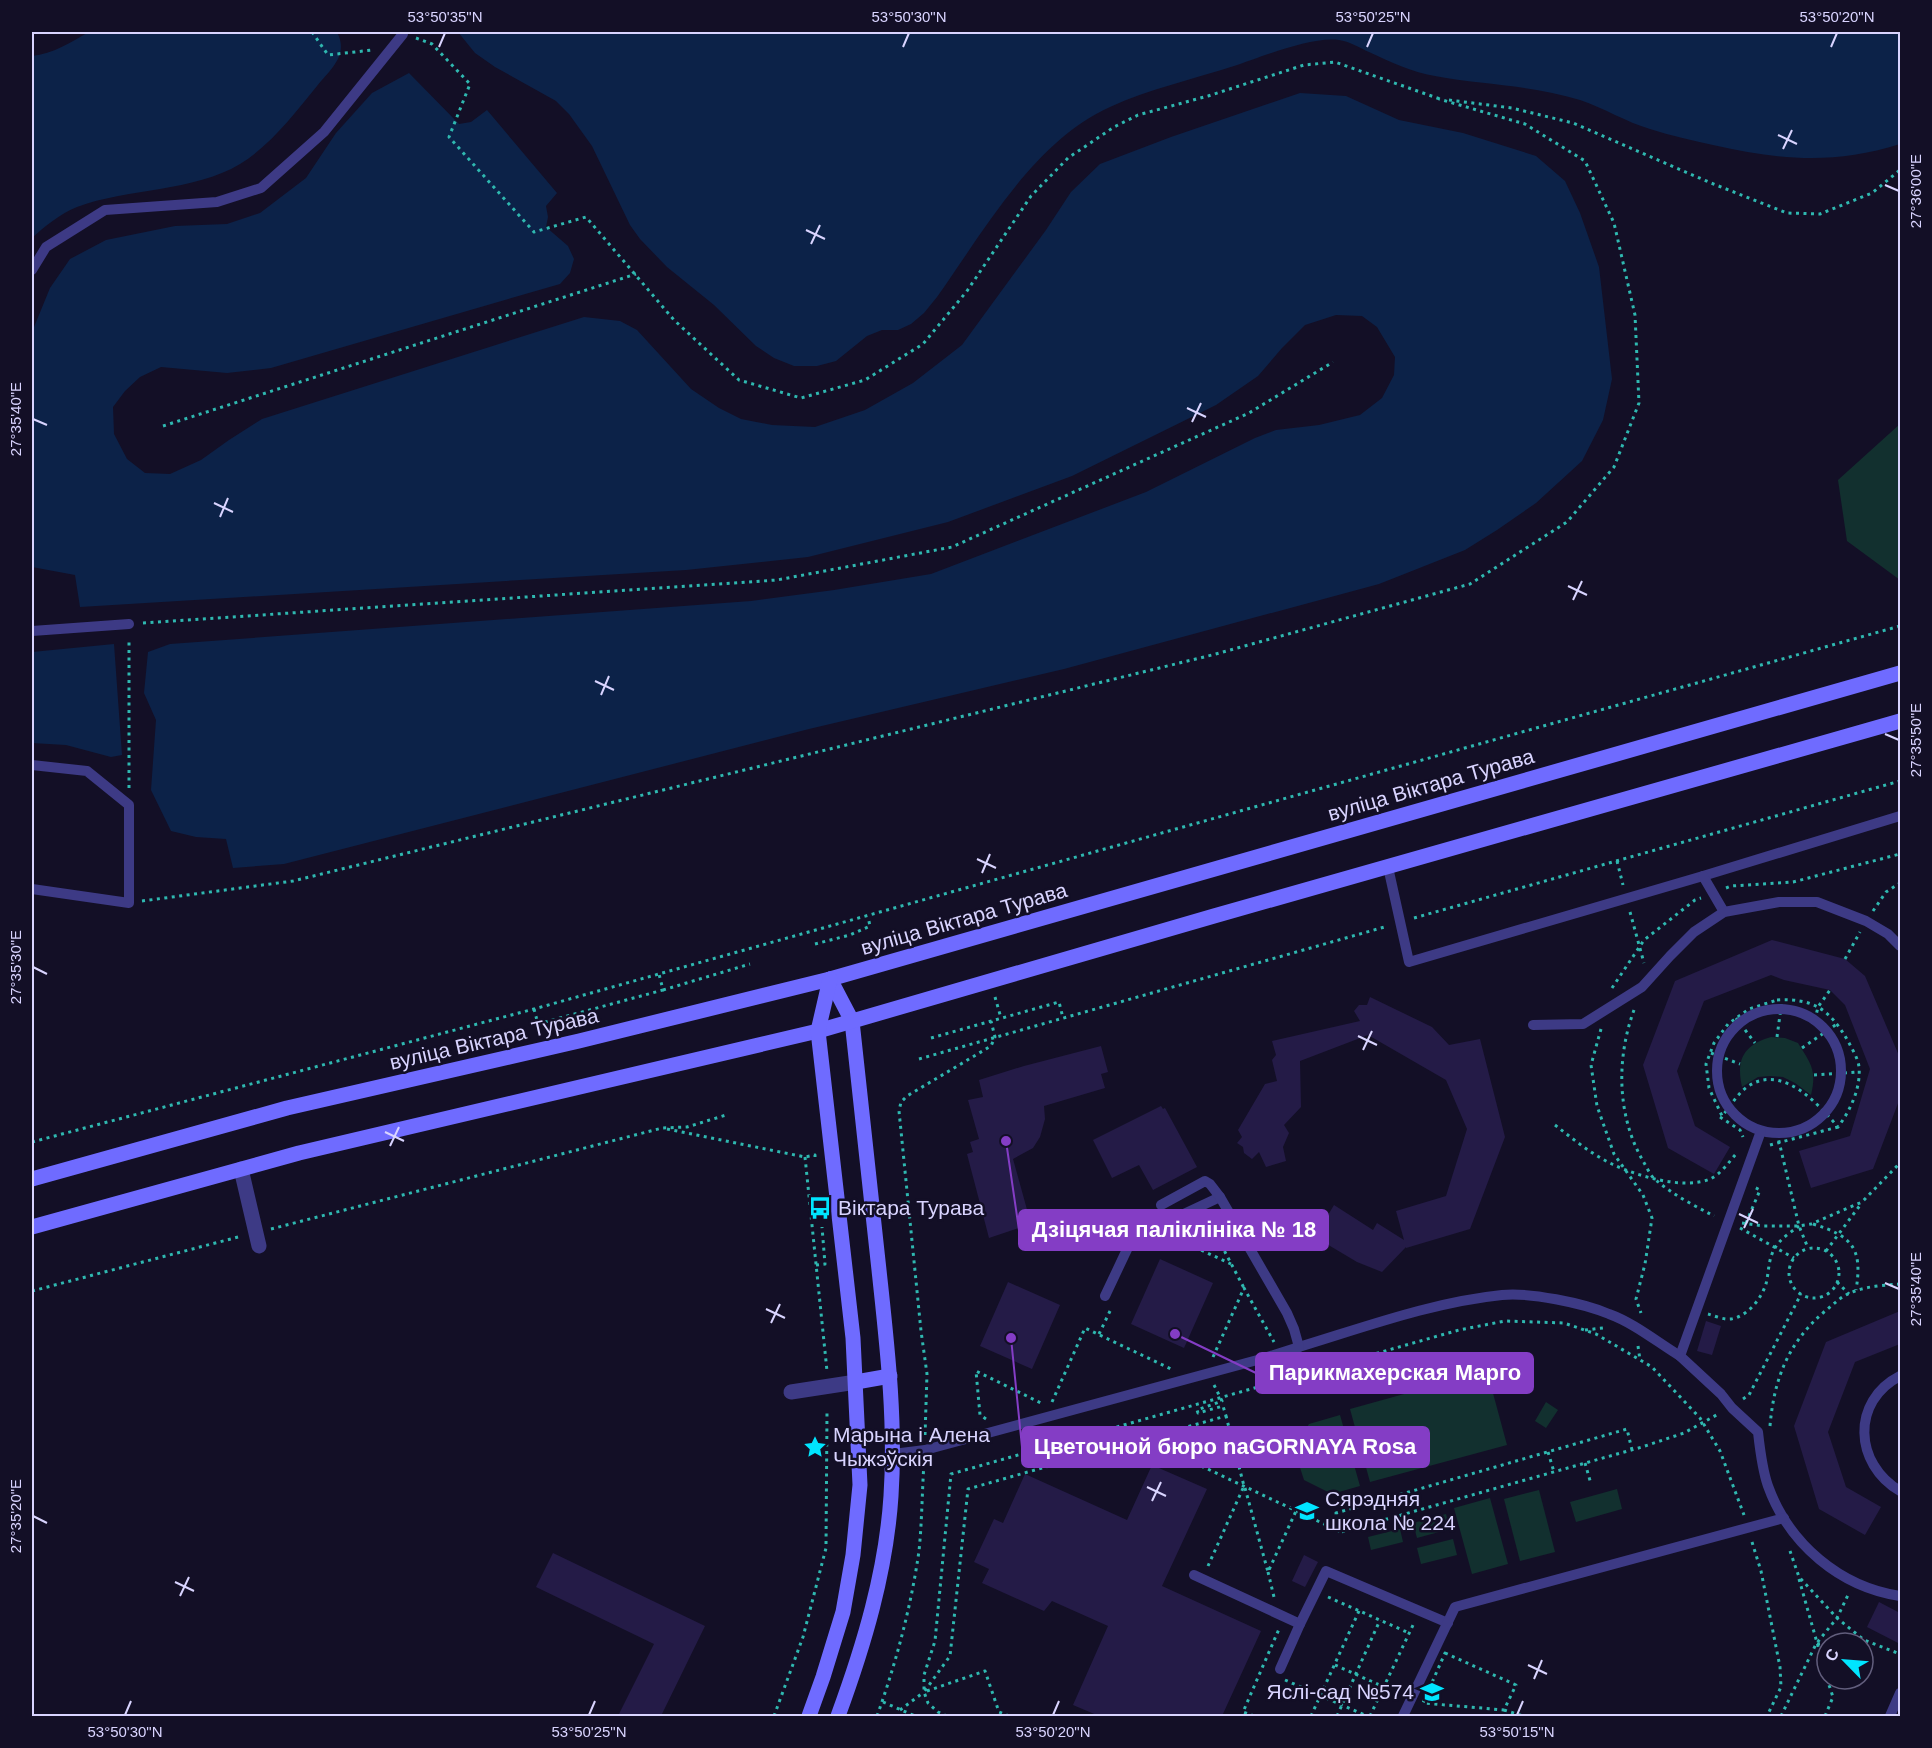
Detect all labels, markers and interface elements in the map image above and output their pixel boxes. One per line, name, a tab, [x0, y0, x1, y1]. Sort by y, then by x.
text: 53°50'35"N	[407, 8, 483, 25]
text: 53°50'30"N	[871, 8, 947, 25]
text: 53°50'25"N	[1335, 8, 1411, 25]
text: 53°50'20"N	[1799, 8, 1875, 25]
text: 27°36'00"E	[1907, 154, 1924, 228]
text: 27°35'40"E	[7, 382, 24, 456]
text: 27°35'50"E	[1907, 703, 1924, 777]
street label: вуліца Віктара Турава	[1325, 744, 1537, 825]
street label: вуліца Віктара Турава	[858, 878, 1070, 959]
text: 27°35'30"E	[7, 930, 24, 1004]
street label: вуліца Віктара Турава	[387, 1003, 601, 1074]
bus stop icon: Віктара Турава	[807, 1195, 833, 1221]
place label: Віктара Турава	[838, 1196, 985, 1219]
callout: Дзіцячая паліклініка № 18	[1019, 1210, 1328, 1250]
text: Дзіцячая паліклініка № 18	[1032, 1217, 1316, 1242]
text: 27°35'40"E	[1907, 1252, 1924, 1326]
callout: Парикмахерская Марго	[1256, 1353, 1533, 1393]
text: Парикмахерская Марго	[1269, 1360, 1521, 1385]
place label: Марына і Алена Чыжэўскія	[833, 1423, 990, 1470]
callout: Цветочной бюро naGORNAYA Rosa	[1022, 1427, 1429, 1467]
place icon: Марына і Алена Чыжэўскія	[802, 1434, 828, 1460]
text: Цветочной бюро naGORNAYA Rosa	[1034, 1434, 1417, 1459]
text: 27°35'20"E	[7, 1479, 24, 1553]
place label: Сярэдняя школа № 224	[1325, 1487, 1456, 1534]
school or university icon: Сярэдняя школа № 224	[1294, 1498, 1320, 1524]
north arrow	[1815, 1631, 1875, 1691]
text: С	[1822, 1646, 1842, 1664]
school or university icon: Яслі-сад №574	[1419, 1679, 1445, 1705]
place label: Яслі-сад №574	[1267, 1680, 1414, 1703]
text: 53°50'30"N	[87, 1723, 163, 1740]
text: 53°50'25"N	[551, 1723, 627, 1740]
text: 53°50'20"N	[1015, 1723, 1091, 1740]
text: 53°50'15"N	[1479, 1723, 1555, 1740]

